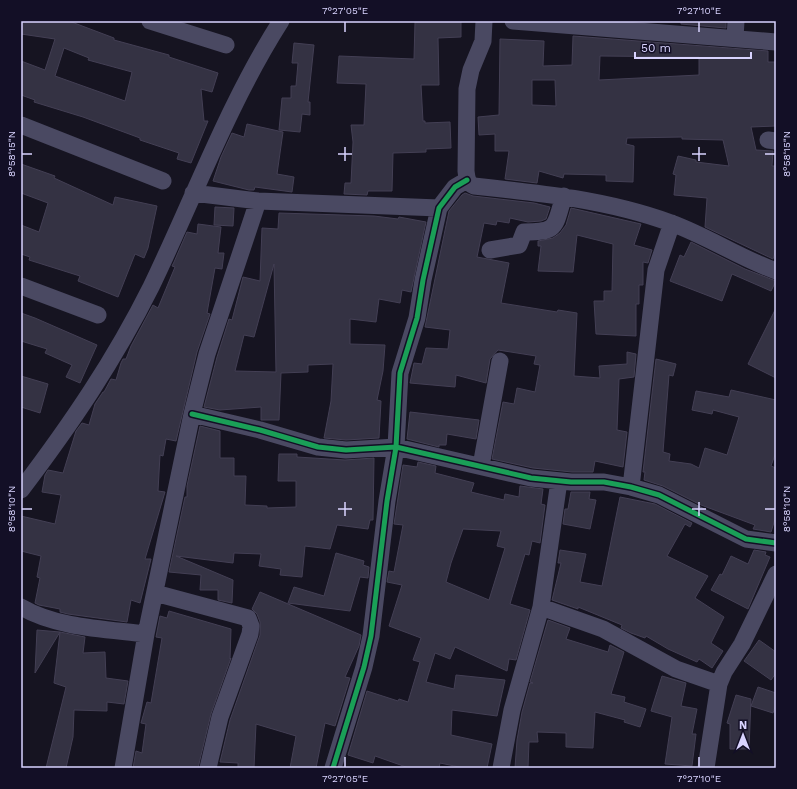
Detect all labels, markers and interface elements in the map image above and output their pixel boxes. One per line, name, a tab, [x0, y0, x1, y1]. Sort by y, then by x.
text: 7°27'05"E	[322, 5, 368, 16]
text: 7°27'10"E	[677, 5, 721, 16]
scale bar	[635, 34, 751, 60]
text: 50 m	[641, 41, 671, 55]
text: 8°58'15"N	[6, 131, 17, 177]
text: 8°58'15"N	[781, 131, 792, 177]
text: 8°58'10"N	[6, 486, 17, 532]
text: 8°58'10"N	[781, 486, 792, 532]
north arrow	[723, 715, 763, 755]
text: N	[739, 719, 747, 732]
text: 7°27'05"E	[322, 773, 368, 784]
text: 7°27'10"E	[677, 773, 721, 784]

